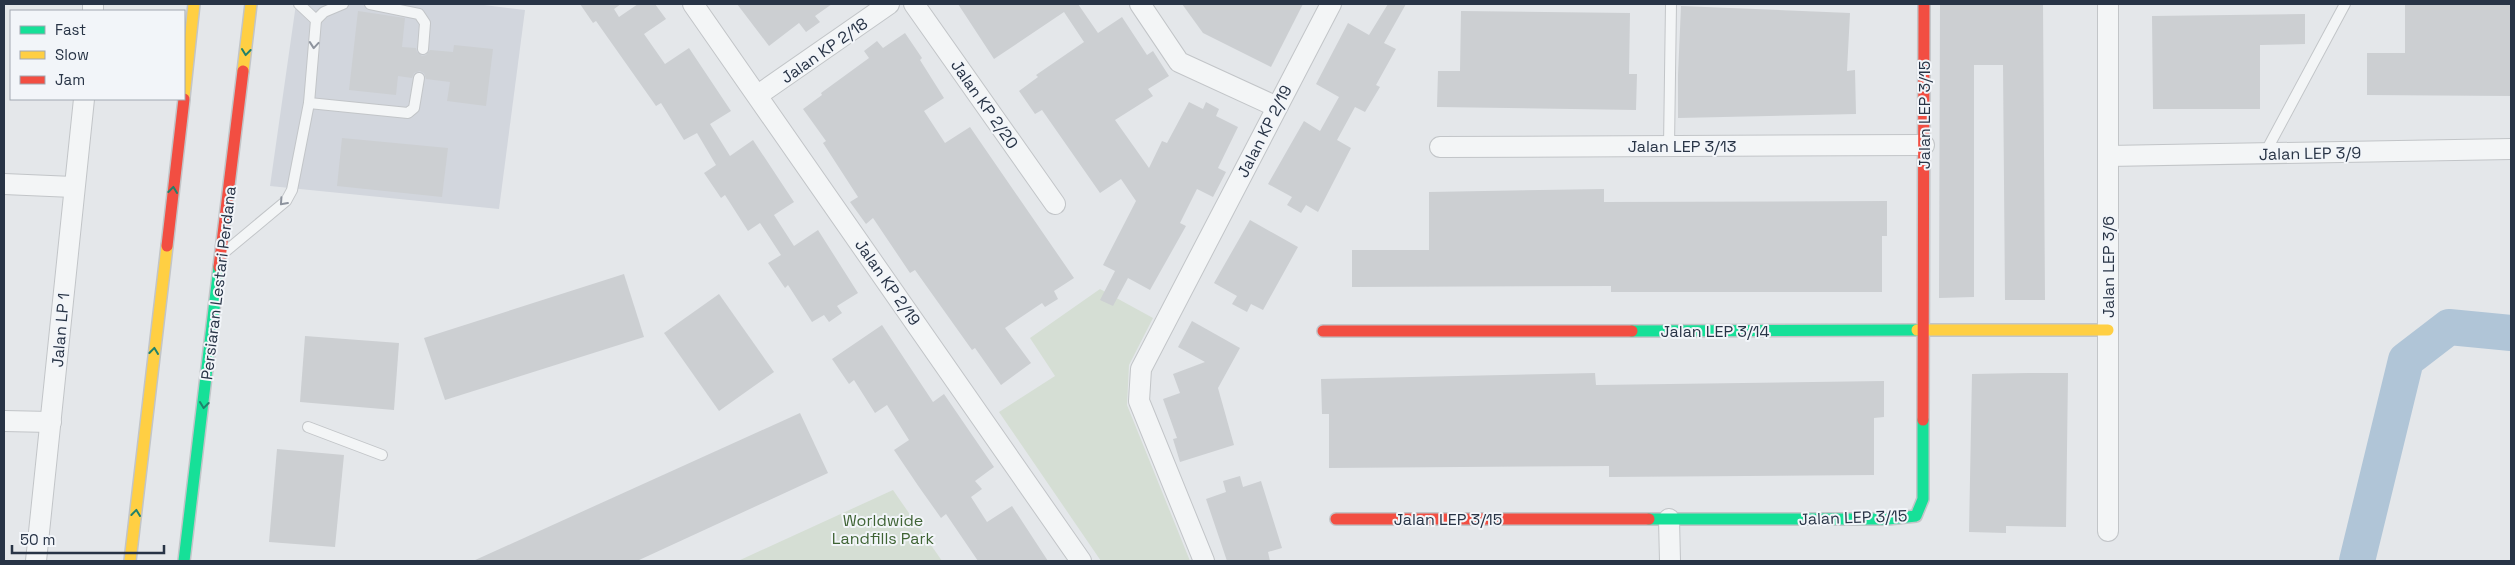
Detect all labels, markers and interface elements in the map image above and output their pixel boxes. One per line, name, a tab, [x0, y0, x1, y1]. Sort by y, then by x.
legend	[10, 10, 185, 100]
street label: Jalan KP 2/18	[777, 13, 872, 88]
text: Fast	[55, 20, 86, 39]
one-way arrow	[309, 41, 320, 49]
text: Slow	[55, 45, 89, 64]
one-way arrow	[241, 48, 252, 56]
street label: Jalan KP 2/20	[946, 56, 1023, 153]
street label: Jalan LEP 3/15	[1914, 61, 1935, 169]
text: Jam	[55, 70, 85, 89]
street label: Jalan KP 2/19	[1232, 82, 1297, 181]
street label: Jalan LEP 3/13	[1628, 136, 1736, 157]
street label: Jalan LEP 3/9	[2259, 142, 2361, 165]
street label: Persiaran Lestari Perdana	[196, 185, 241, 381]
one-way arrow	[167, 186, 178, 194]
one-way arrow	[280, 197, 289, 206]
street label: Jalan LEP 3/6	[2098, 216, 2119, 318]
street label: Jalan KP 2/19	[850, 235, 925, 330]
street label: Jalan LP 1	[47, 292, 74, 368]
street label: Jalan LEP 3/14	[1660, 321, 1770, 342]
one-way arrow	[148, 347, 159, 355]
one-way arrow	[199, 400, 209, 409]
street label: Jalan LEP 3/15	[1798, 505, 1908, 530]
one-way arrow	[130, 509, 141, 517]
street label: Jalan LEP 3/15	[1394, 509, 1502, 530]
park label: Worldwide Landfills Park	[832, 510, 935, 549]
scale bar	[12, 522, 165, 554]
text: 50 m	[20, 530, 55, 549]

